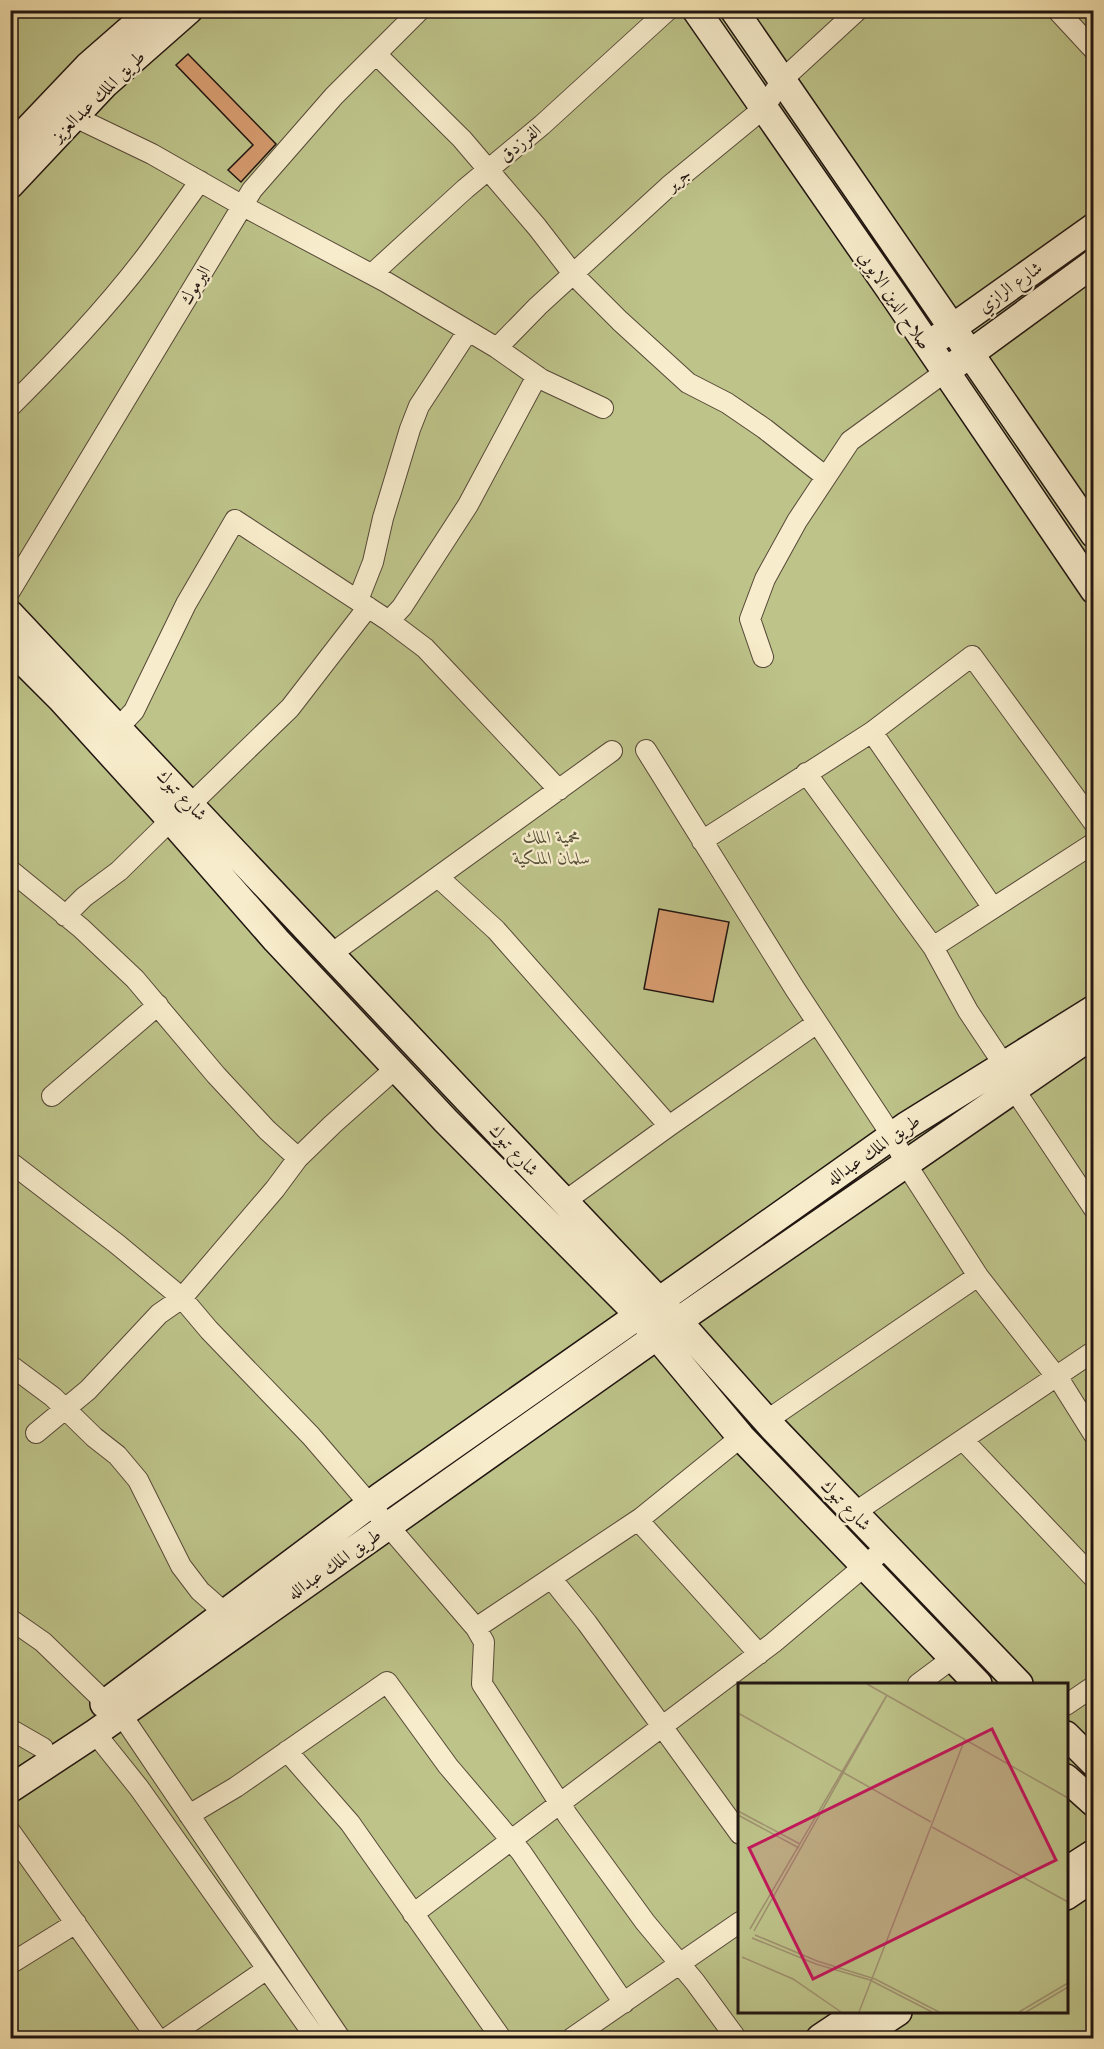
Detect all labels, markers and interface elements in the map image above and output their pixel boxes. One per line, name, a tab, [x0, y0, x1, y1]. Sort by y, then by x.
street label: طريق الملك عبدالعزيز	[45, 46, 150, 149]
street label: الفرزدق	[495, 119, 546, 168]
street label: جرير	[659, 162, 695, 197]
street label: صلاح الدين الايوبي	[850, 246, 936, 356]
street label: شارع الرازي	[974, 256, 1049, 321]
street label: اليرموك	[175, 261, 215, 309]
street label: شارع تبوك	[149, 765, 212, 828]
park label: محمية الملك سلمان الملكية	[511, 826, 591, 869]
street label: طريق الملك عبدالله	[822, 1110, 925, 1191]
street label: شارع تبوك	[482, 1120, 543, 1183]
street label: شارع تبوك	[813, 1475, 876, 1538]
street label: طريق الملك عبدالله	[283, 1524, 386, 1605]
inset map	[738, 1683, 1068, 2013]

